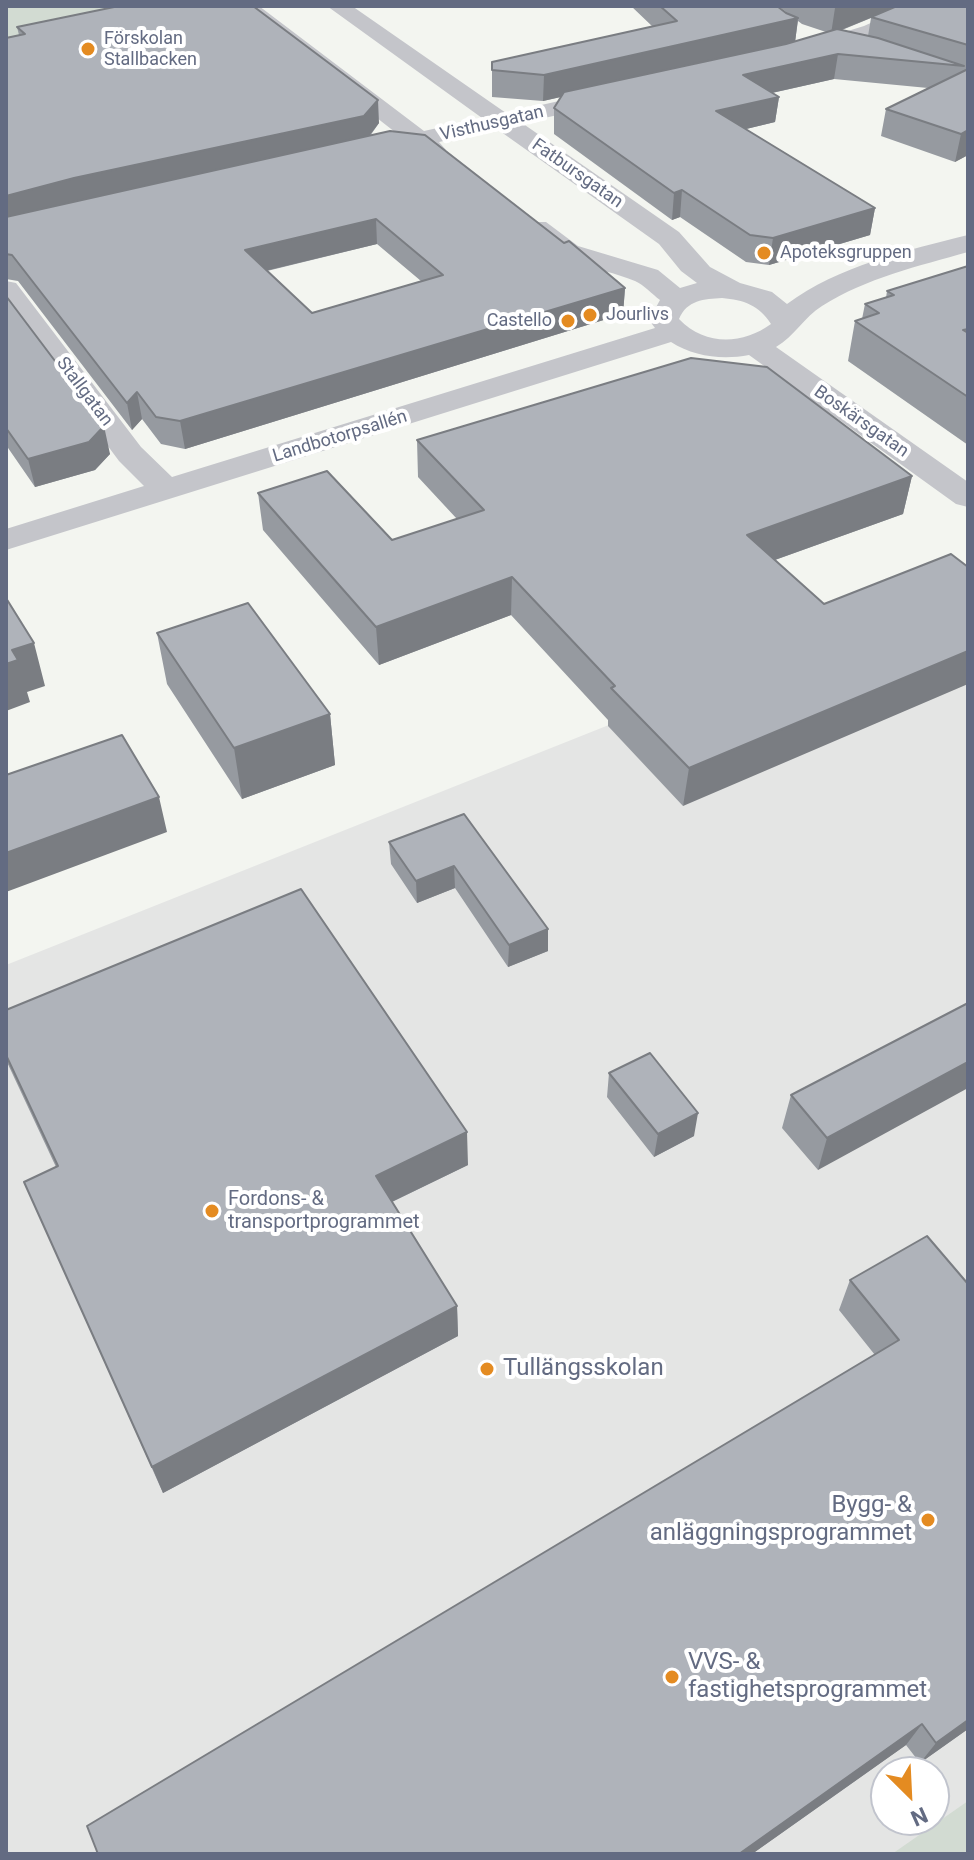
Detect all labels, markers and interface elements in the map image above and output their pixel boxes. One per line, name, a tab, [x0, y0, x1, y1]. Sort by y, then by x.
place label: Förskolan Stallbacken	[104, 28, 197, 70]
marker: Förskolan Stallbacken	[79, 40, 97, 58]
street label: Visthusgatan	[438, 102, 546, 146]
street label: Fatbursgatan	[527, 135, 627, 213]
place label: Apoteksgruppen	[780, 242, 912, 264]
marker: Apoteksgruppen	[755, 244, 773, 262]
place label: Jourlivs	[606, 304, 669, 326]
marker: Jourlivs	[581, 306, 599, 324]
place label: Castello	[487, 310, 552, 332]
marker: Castello	[559, 312, 577, 330]
street label: Stallgatan	[51, 353, 117, 431]
street label: Boskärsgatan	[810, 381, 912, 463]
street label: Landbotorpsallén	[270, 406, 410, 468]
place label: Fordons- & transportprogrammet	[228, 1188, 420, 1235]
marker: Fordons- & transportprogrammet	[203, 1202, 221, 1220]
place label: Tullängsskolan	[503, 1355, 664, 1383]
marker: Tullängsskolan	[478, 1360, 496, 1378]
place label: Bygg- & anläggningsprogrammet	[650, 1492, 912, 1548]
marker: Bygg- & anläggningsprogrammet	[919, 1511, 937, 1529]
place label: VVS- & fastighetsprogrammet	[688, 1649, 927, 1705]
marker: VVS- & fastighetsprogrammet	[663, 1668, 681, 1686]
north arrow	[870, 1756, 950, 1836]
text: N	[907, 1802, 931, 1831]

